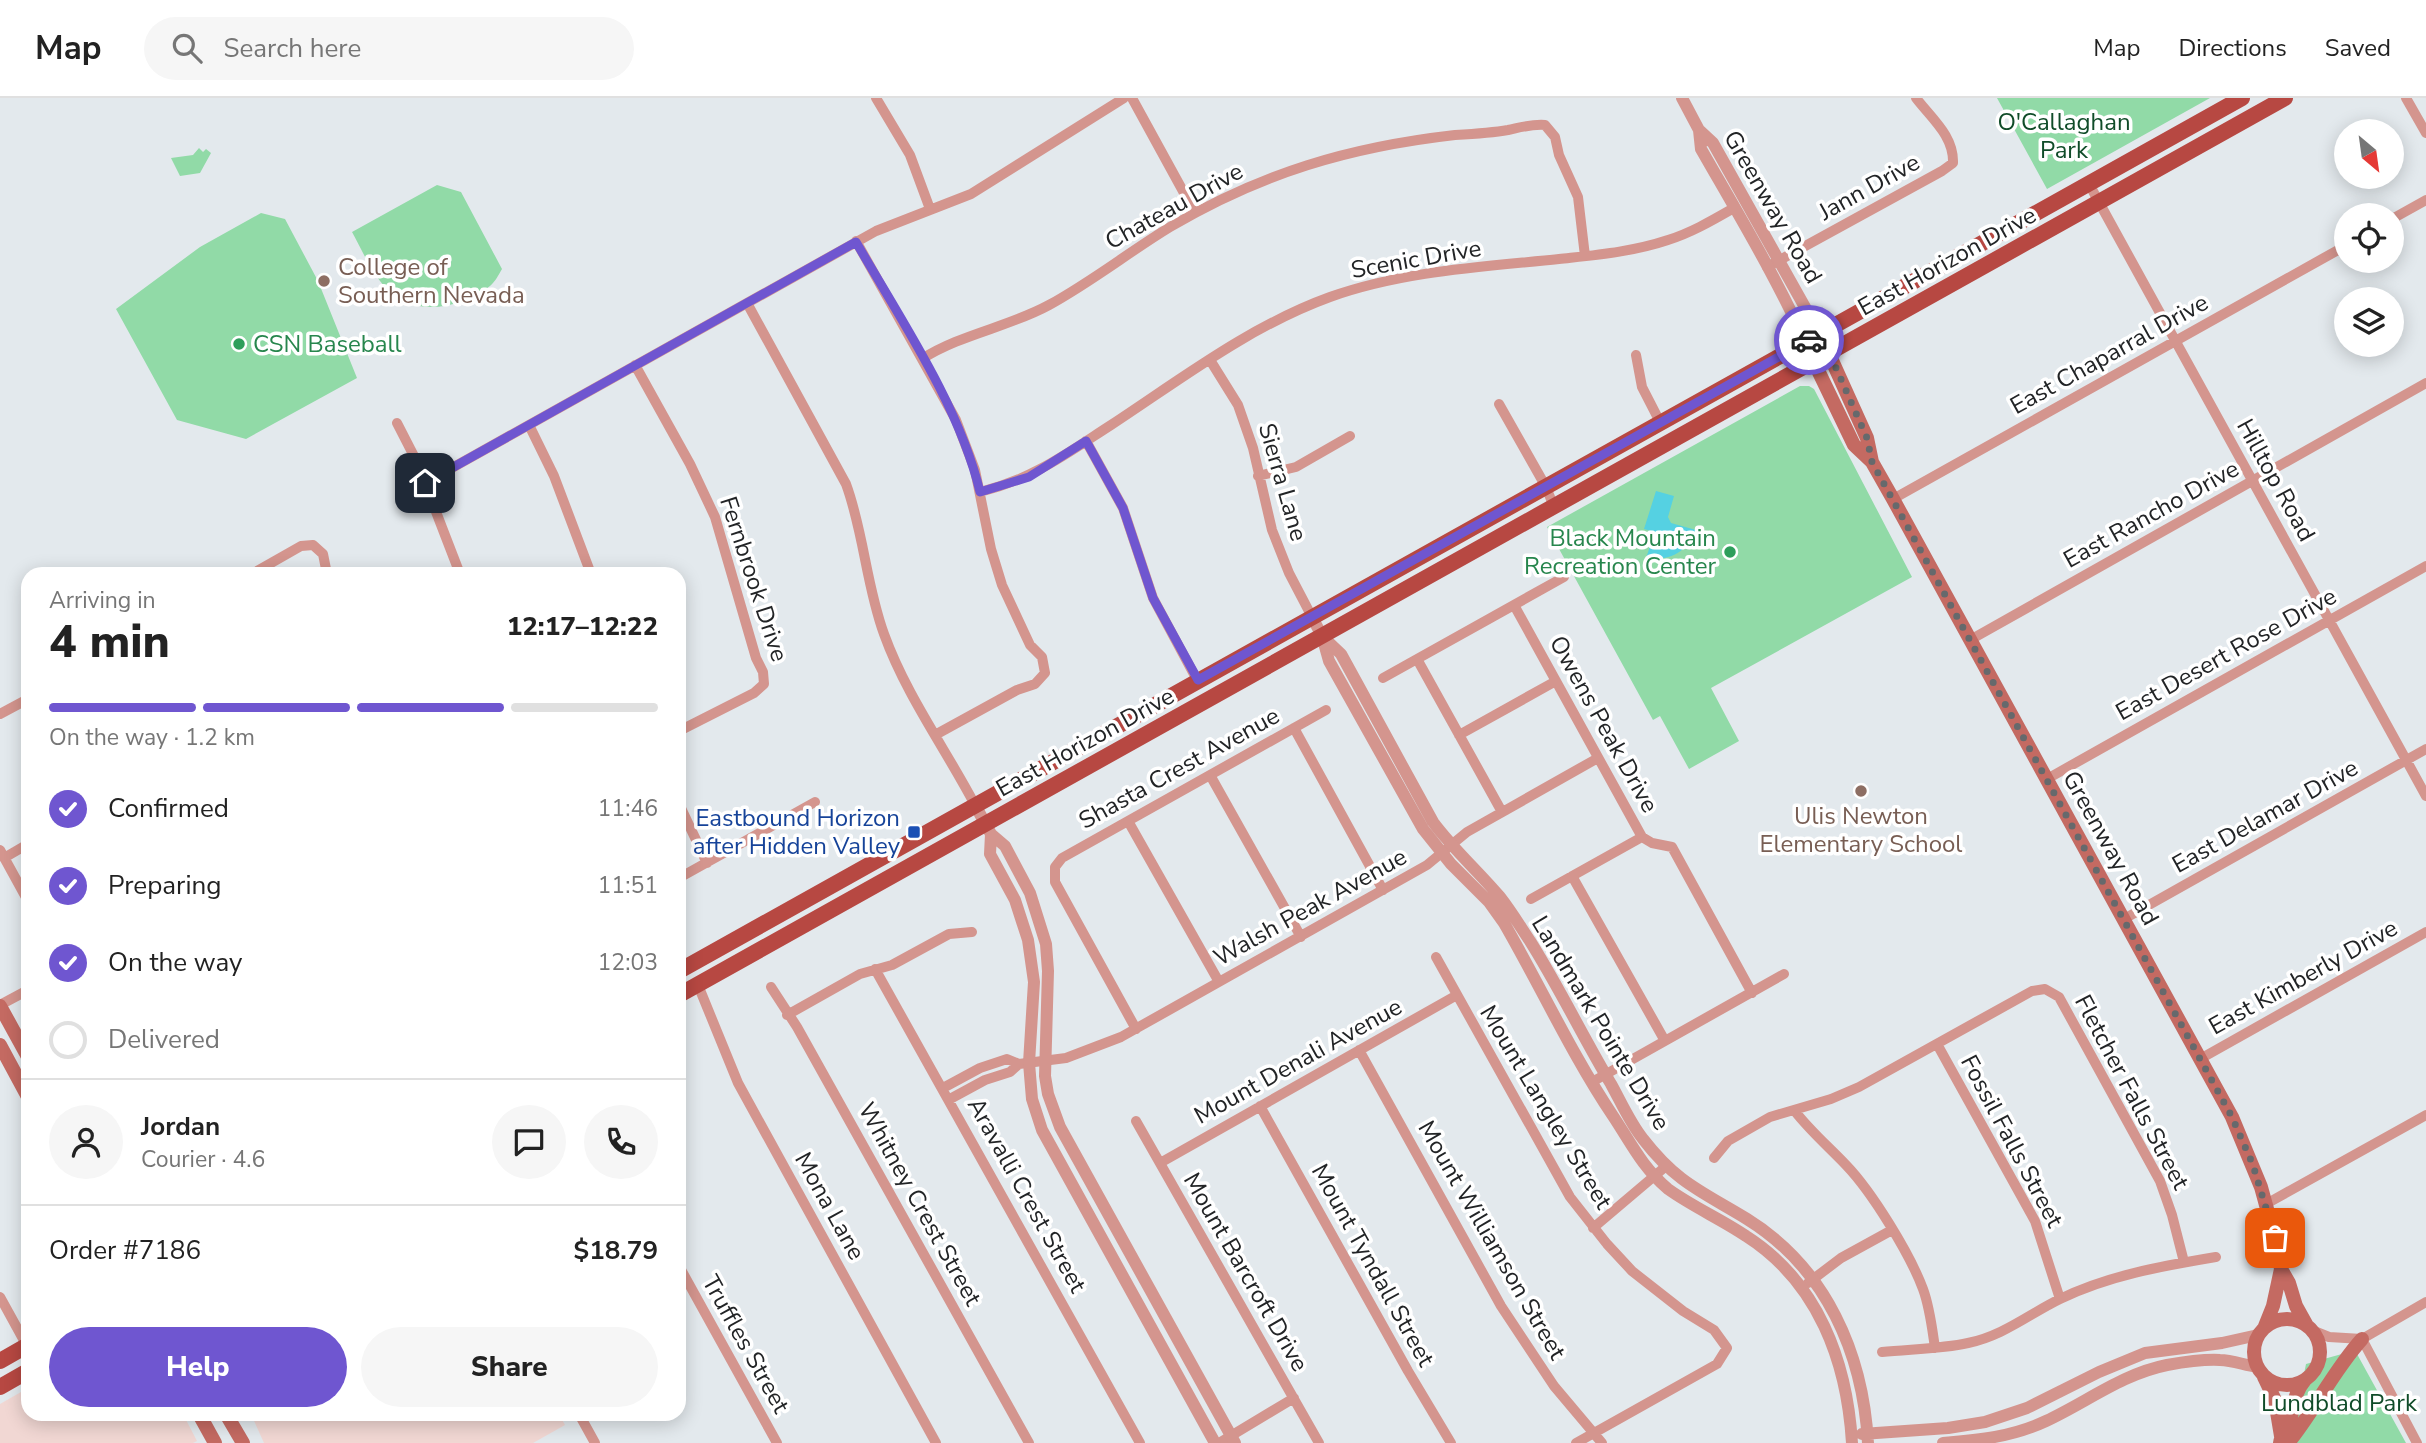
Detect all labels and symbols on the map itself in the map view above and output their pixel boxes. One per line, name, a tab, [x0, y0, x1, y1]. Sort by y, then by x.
park label: O'Callaghan Park	[1997, 106, 2131, 166]
north arrow	[2334, 119, 2404, 189]
street label: Greenway Road	[1716, 125, 1830, 289]
street label: Jann Drive	[1812, 146, 1925, 228]
street label: Chateau Drive	[1099, 155, 1249, 257]
street label: East Horizon Drive	[1852, 199, 2042, 323]
street label: Scenic Drive	[1348, 232, 1484, 286]
place label: College of Southern Nevada	[338, 251, 525, 311]
marker: College of Southern Nevada	[316, 273, 332, 289]
street label: East Chaparral Drive	[2004, 286, 2214, 422]
courier	[1774, 305, 1844, 375]
place label: CSN Baseball	[253, 328, 402, 360]
marker: CSN Baseball	[231, 336, 247, 352]
street label: Hilltop Road	[2229, 413, 2323, 547]
street label: Sierra Lane	[1251, 419, 1315, 545]
street label: East Rancho Drive	[2058, 452, 2244, 576]
pin	[395, 453, 455, 513]
street label: Fernbrook Drive	[712, 492, 796, 666]
place label: Black Mountain Recreation Center	[1524, 522, 1716, 582]
marker: Black Mountain Recreation Center	[1722, 544, 1738, 560]
street label: East Desert Rose Drive	[2110, 580, 2342, 728]
street label: Owens Peak Drive	[1542, 630, 1666, 818]
street label: East Horizon Drive	[990, 680, 1180, 804]
street label: Shasta Crest Avenue	[1073, 699, 1285, 837]
street label: East Delamar Drive	[2166, 752, 2364, 880]
street label: Greenway Road	[2055, 765, 2167, 931]
marker: Ulis Newton Elementary School	[1853, 783, 1869, 799]
place label: Ulis Newton Elementary School	[1760, 800, 1962, 860]
place label: Eastbound Horizon after Hidden Valley	[693, 802, 901, 862]
marker: Eastbound Horizon after Hidden Valley	[906, 824, 922, 840]
street label: Walsh Peak Avenue	[1208, 841, 1412, 973]
street label: Landmark Pointe Drive	[1524, 910, 1678, 1136]
street label: East Kimberly Drive	[2203, 912, 2403, 1042]
street label: Fletcher Falls Street	[2067, 989, 2197, 1195]
street label: Mount Denali Avenue	[1188, 991, 1408, 1131]
street label: Mount Langley Street	[1472, 999, 1620, 1215]
street label: Fossil Falls Street	[1953, 1049, 2071, 1233]
street label: Aravalli Crest Street	[960, 1092, 1094, 1299]
street label: Whitney Crest Street	[851, 1097, 989, 1312]
street label: Mount Williamson Street	[1410, 1115, 1574, 1366]
street label: Mona Lane	[787, 1146, 873, 1266]
street label: Mount Tyndall Street	[1304, 1158, 1442, 1373]
street label: Mount Barcroft Drive	[1176, 1167, 1316, 1377]
pin	[2245, 1208, 2305, 1268]
street label: Truffles Street	[695, 1269, 797, 1419]
park label: Lundblad Park	[2261, 1387, 2418, 1419]

